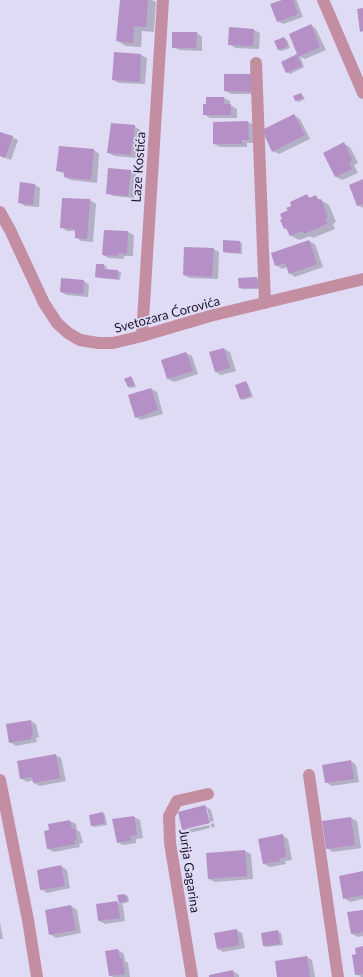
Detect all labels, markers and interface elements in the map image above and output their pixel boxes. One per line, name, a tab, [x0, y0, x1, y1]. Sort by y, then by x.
street label: Laze Kostića	[128, 131, 148, 203]
street label: Svetozara Ćorovića	[112, 292, 222, 336]
street label: Jurija Gagarina	[176, 828, 204, 914]

